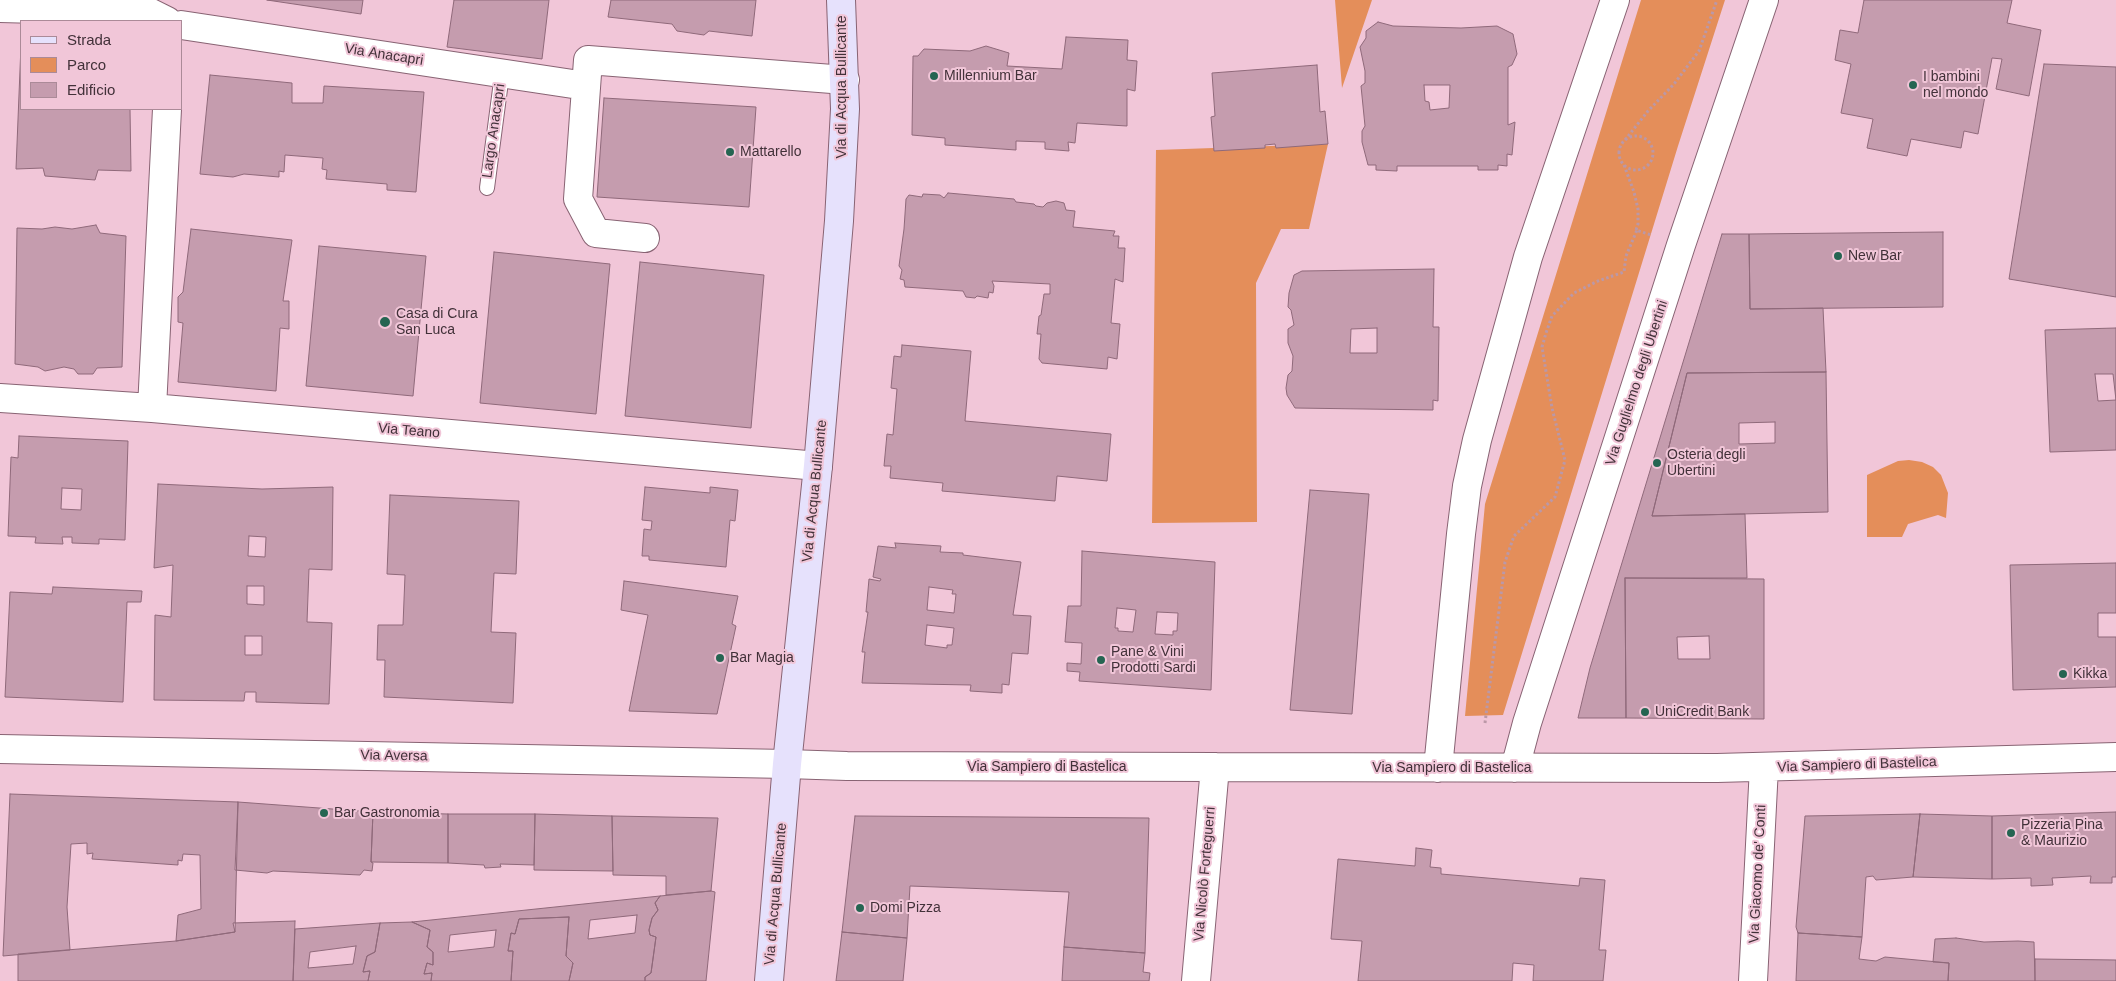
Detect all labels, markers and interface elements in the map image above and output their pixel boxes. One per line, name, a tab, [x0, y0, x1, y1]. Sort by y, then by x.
street label: Via di Acqua Bullicante	[834, 16, 850, 158]
legend	[20, 20, 182, 110]
text: Strada	[67, 31, 111, 48]
street label: Via Anacapri	[344, 41, 424, 69]
text: Parco	[67, 56, 106, 73]
place label: Millennium Bar	[944, 68, 1037, 84]
place label: I bambini nel mondo	[1923, 69, 1988, 102]
marker: Millennium Bar	[928, 70, 940, 82]
marker: I bambini nel mondo	[1907, 79, 1919, 91]
text: Edificio	[67, 81, 115, 98]
street label: Largo Anacapri	[479, 83, 509, 179]
place label: Mattarello	[740, 144, 801, 160]
marker: Mattarello	[724, 146, 736, 158]
place label: New Bar	[1848, 248, 1902, 264]
marker: New Bar	[1832, 250, 1844, 262]
street label: Via Guglielmo degli Ubertini	[1602, 298, 1672, 468]
place label: Casa di Cura San Luca	[396, 306, 478, 338]
marker: Casa di Cura San Luca	[378, 315, 392, 329]
street label: Via di Acqua Bullicante	[799, 419, 831, 563]
street label: Via Teano	[377, 420, 441, 442]
place label: Osteria degli Ubertini	[1667, 447, 1746, 480]
marker: Osteria degli Ubertini	[1651, 457, 1663, 469]
place label: Pane & Vini Prodotti Sardi	[1111, 644, 1196, 676]
place label: Bar Magia	[730, 650, 794, 666]
marker: Bar Magia	[714, 652, 726, 664]
marker: Pane & Vini Prodotti Sardi	[1095, 654, 1107, 666]
place label: Kikka	[2073, 666, 2107, 682]
marker: Kikka	[2057, 668, 2069, 680]
place label: UniCredit Bank	[1655, 704, 1749, 720]
marker: UniCredit Bank	[1639, 706, 1651, 718]
street label: Via Aversa	[360, 747, 428, 765]
street label: Via Sampiero di Bastelica	[1777, 754, 1937, 776]
street label: Via Sampiero di Bastelica	[967, 759, 1127, 775]
street label: Via Sampiero di Bastelica	[1372, 760, 1532, 776]
street label: Via Giacomo de' Conti	[1746, 804, 1770, 944]
place label: Bar Gastronomia	[334, 805, 440, 821]
street label: Via Nicolò Forteguerri	[1191, 806, 1219, 942]
marker: Bar Gastronomia	[318, 807, 330, 819]
place label: Pizzeria Pina & Maurizio	[2021, 817, 2103, 850]
street label: Via di Acqua Bullicante	[761, 822, 791, 966]
marker: Pizzeria Pina & Maurizio	[2005, 827, 2017, 839]
place label: Domi Pizza	[870, 900, 941, 916]
marker: Domi Pizza	[854, 902, 866, 914]

